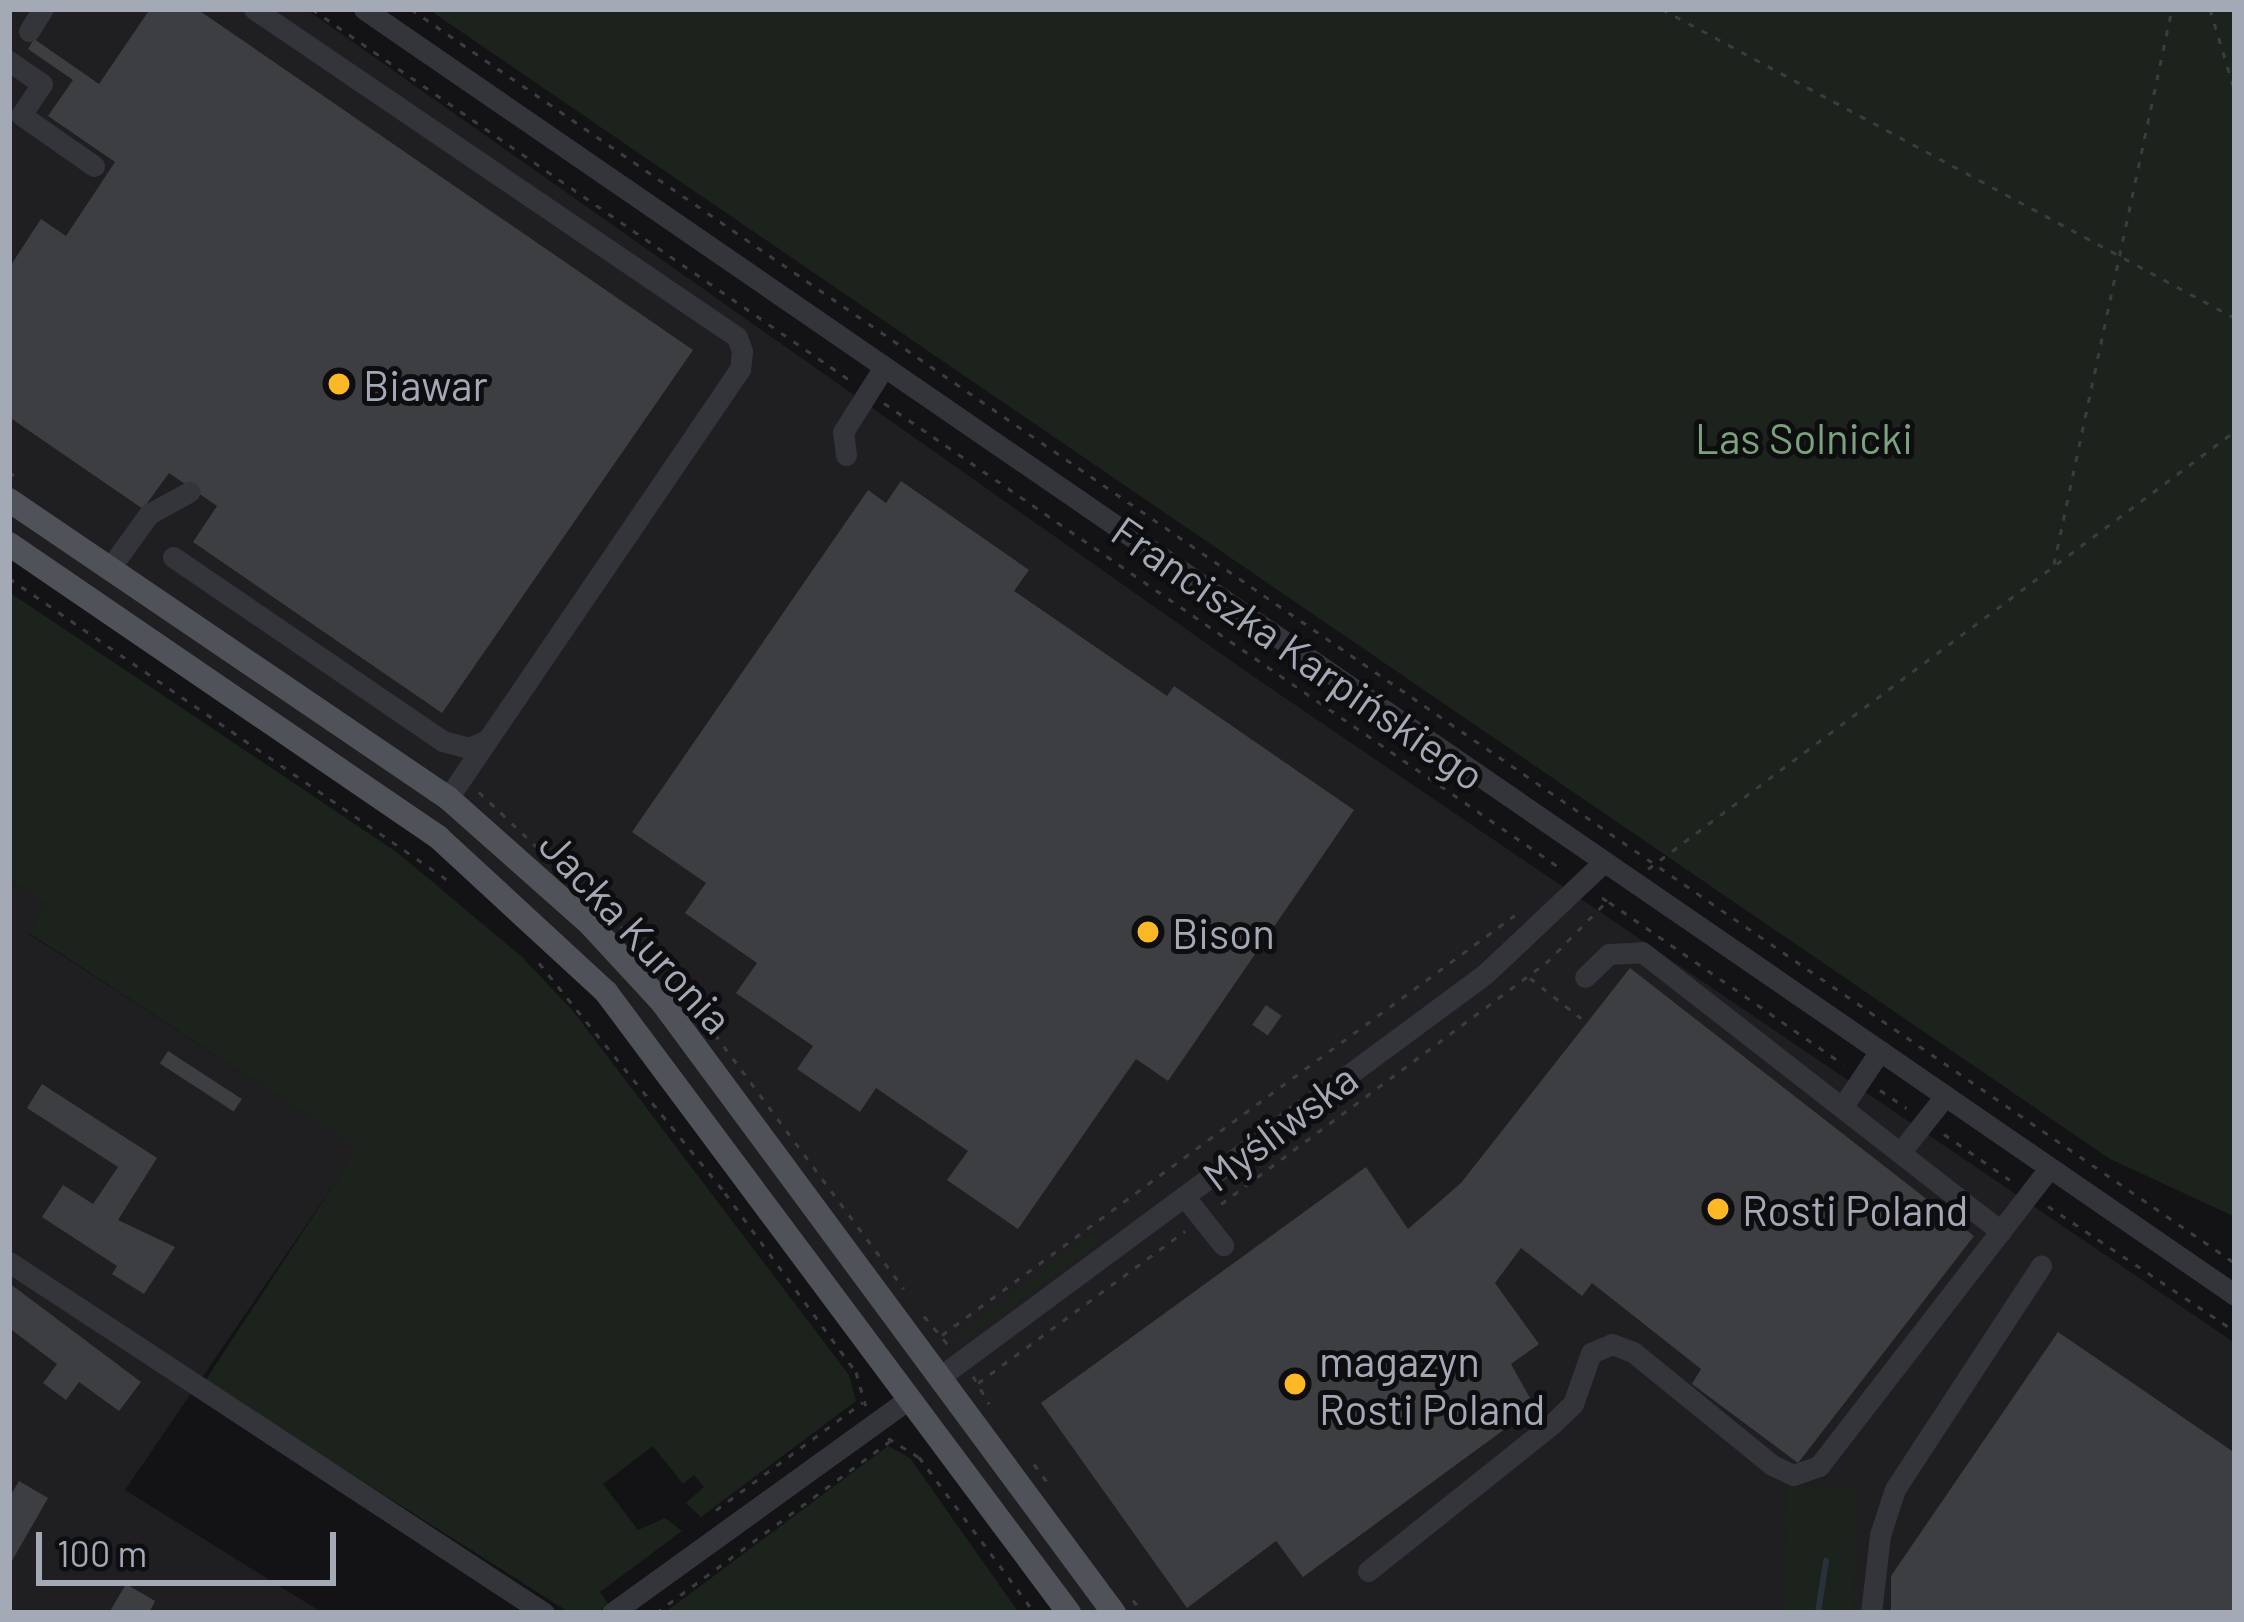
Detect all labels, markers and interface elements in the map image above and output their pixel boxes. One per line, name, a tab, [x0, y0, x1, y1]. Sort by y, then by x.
place label: Biawar	[363, 359, 488, 409]
marker: Biawar	[326, 371, 352, 397]
park label: Las Solnicki	[1695, 412, 1913, 462]
street label: Franciszka Karpińskiego	[1103, 504, 1495, 800]
street label: Jacka Kuronia	[530, 819, 744, 1043]
place label: Bison	[1172, 907, 1275, 957]
marker: Bison	[1135, 919, 1161, 945]
street label: Myśliwska	[1192, 1052, 1366, 1200]
place label: Rosti Poland	[1742, 1184, 1968, 1234]
marker: Rosti Poland	[1705, 1196, 1731, 1222]
place label: magazyn Rosti Poland	[1319, 1335, 1545, 1434]
marker: magazyn Rosti Poland	[1282, 1371, 1308, 1397]
scale bar	[42, 1508, 342, 1582]
text: 100 m	[57, 1531, 147, 1574]

